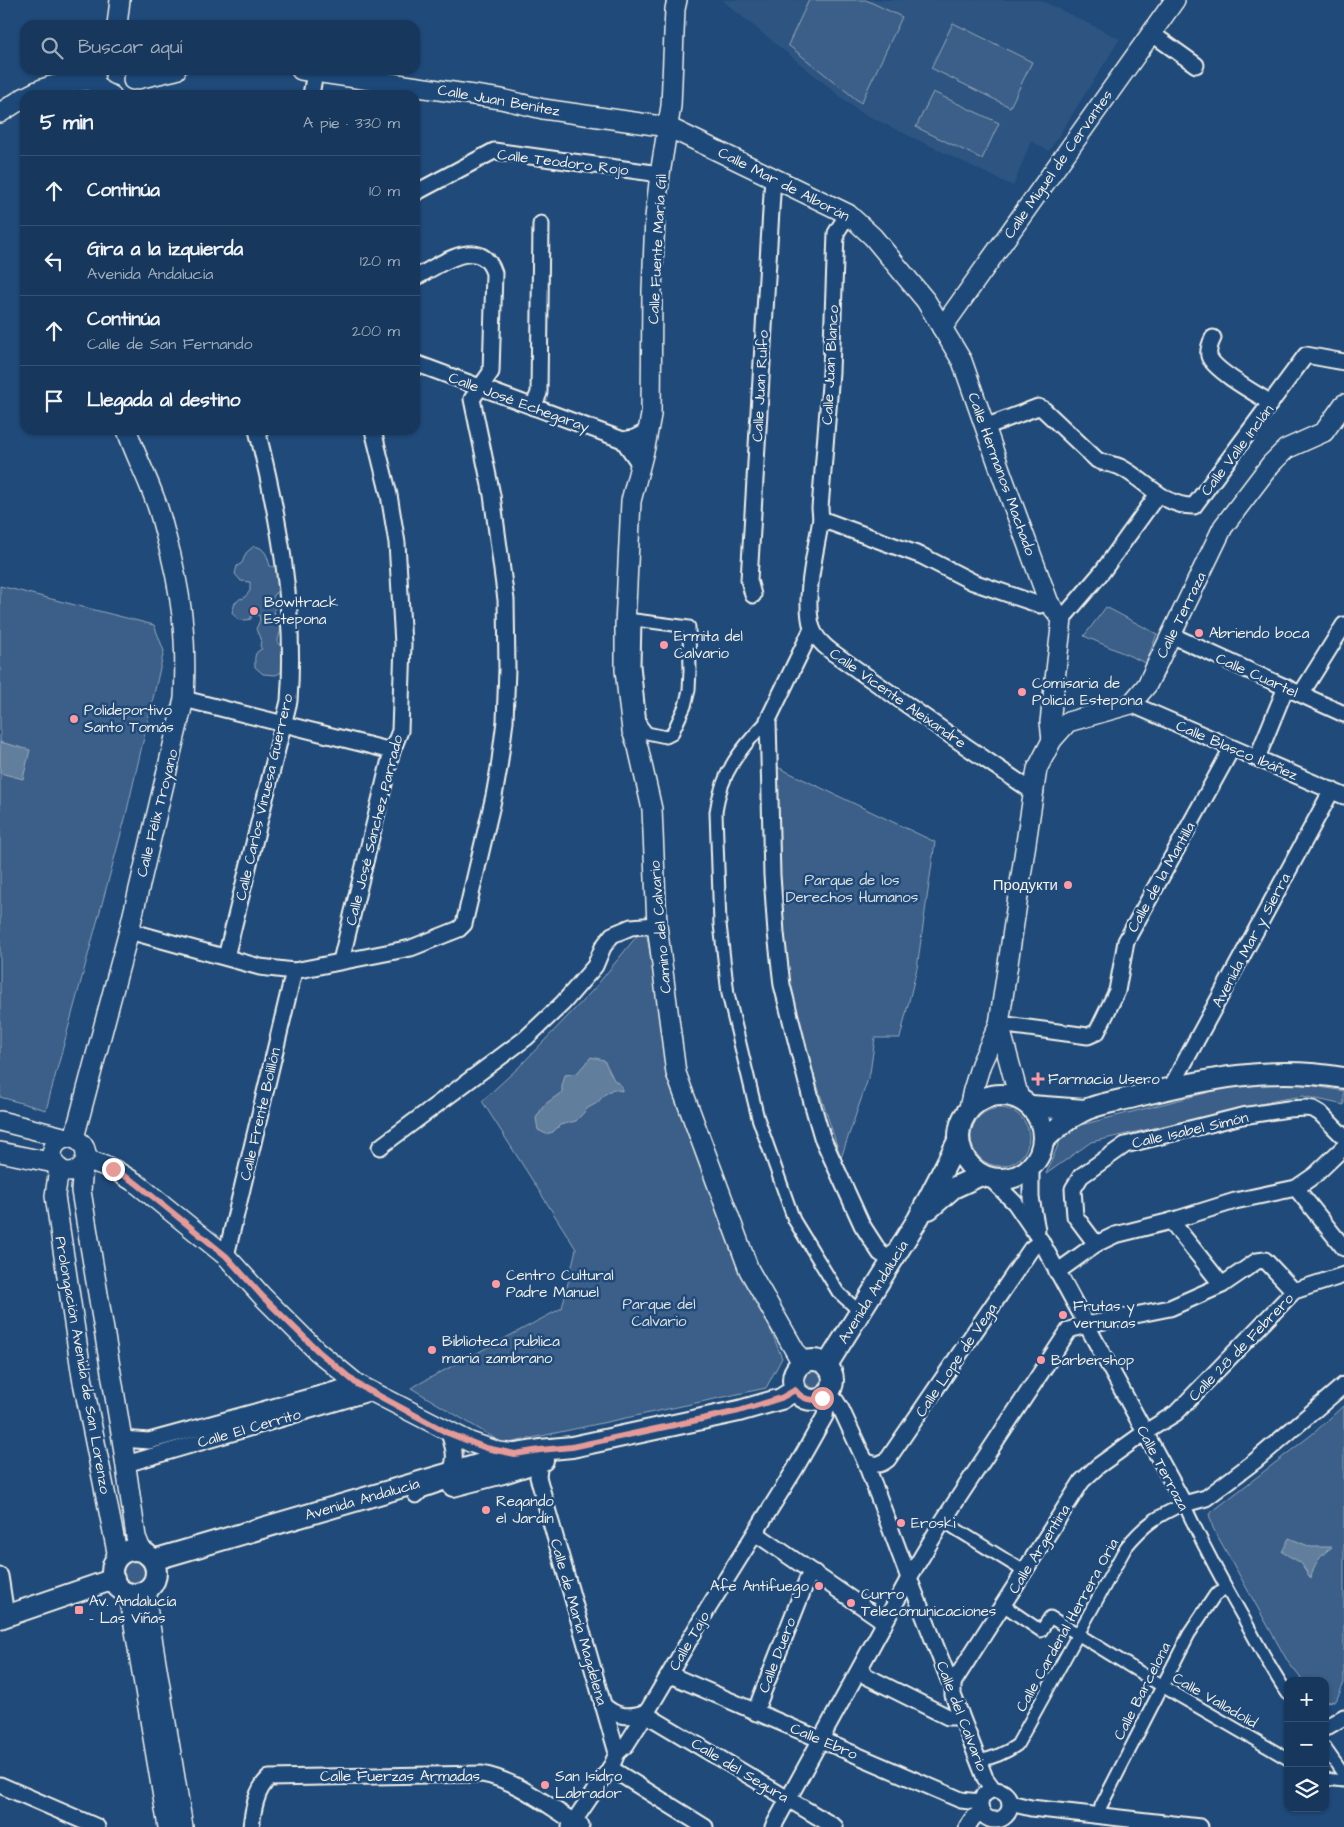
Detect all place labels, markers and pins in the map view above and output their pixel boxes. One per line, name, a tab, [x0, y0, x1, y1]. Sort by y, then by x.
place label: Bowltrack Estepona	[264, 592, 338, 630]
marker: Bowltrack Estepona	[248, 605, 260, 617]
place label: Abriendo boca	[1209, 623, 1310, 644]
place label: Ermita del Calvario	[674, 626, 743, 664]
marker: Abriendo boca	[1193, 627, 1205, 639]
marker: Ermita del Calvario	[658, 639, 670, 651]
place label: Comisaria de Policia Estepona	[1032, 673, 1143, 711]
marker: Comisaria de Policia Estepona	[1016, 686, 1028, 698]
place label: Polideportivo Santo Tomás	[84, 700, 174, 738]
marker: Polideportivo Santo Tomás	[68, 713, 80, 725]
place label: Продукти	[993, 875, 1058, 896]
marker: Продукти	[1062, 879, 1074, 891]
place label: Farmacia Usero	[1048, 1069, 1160, 1090]
marker: Farmacia Usero	[1032, 1073, 1044, 1085]
place label: Centro Cultural Padre Manuel	[506, 1265, 614, 1303]
marker: Centro Cultural Padre Manuel	[490, 1278, 502, 1290]
place label: Frutas y vernuras	[1073, 1296, 1136, 1334]
marker: Frutas y vernuras	[1057, 1309, 1069, 1321]
place label: Biblioteca publica maria zambrano	[442, 1331, 560, 1369]
marker: Biblioteca publica maria zambrano	[426, 1344, 438, 1356]
place label: Barbershop	[1051, 1350, 1134, 1371]
marker: Barbershop	[1035, 1354, 1047, 1366]
place label: Regando el Jardín	[496, 1491, 554, 1529]
marker: Regando el Jardín	[480, 1504, 492, 1516]
place label: Eroski	[911, 1513, 956, 1534]
marker: Eroski	[895, 1517, 907, 1529]
place label: Afe Antifuego	[710, 1576, 810, 1598]
marker: Afe Antifuego	[813, 1580, 825, 1592]
place label: Curro Telecomunicaciones	[861, 1584, 997, 1622]
place label: Av. Andalucía - Las Viñas	[89, 1591, 177, 1629]
marker: Curro Telecomunicaciones	[845, 1597, 857, 1609]
marker: Av. Andalucía - Las Viñas	[73, 1604, 85, 1616]
place label: San Isidro Labrador	[555, 1766, 623, 1804]
marker: San Isidro Labrador	[539, 1779, 551, 1791]

